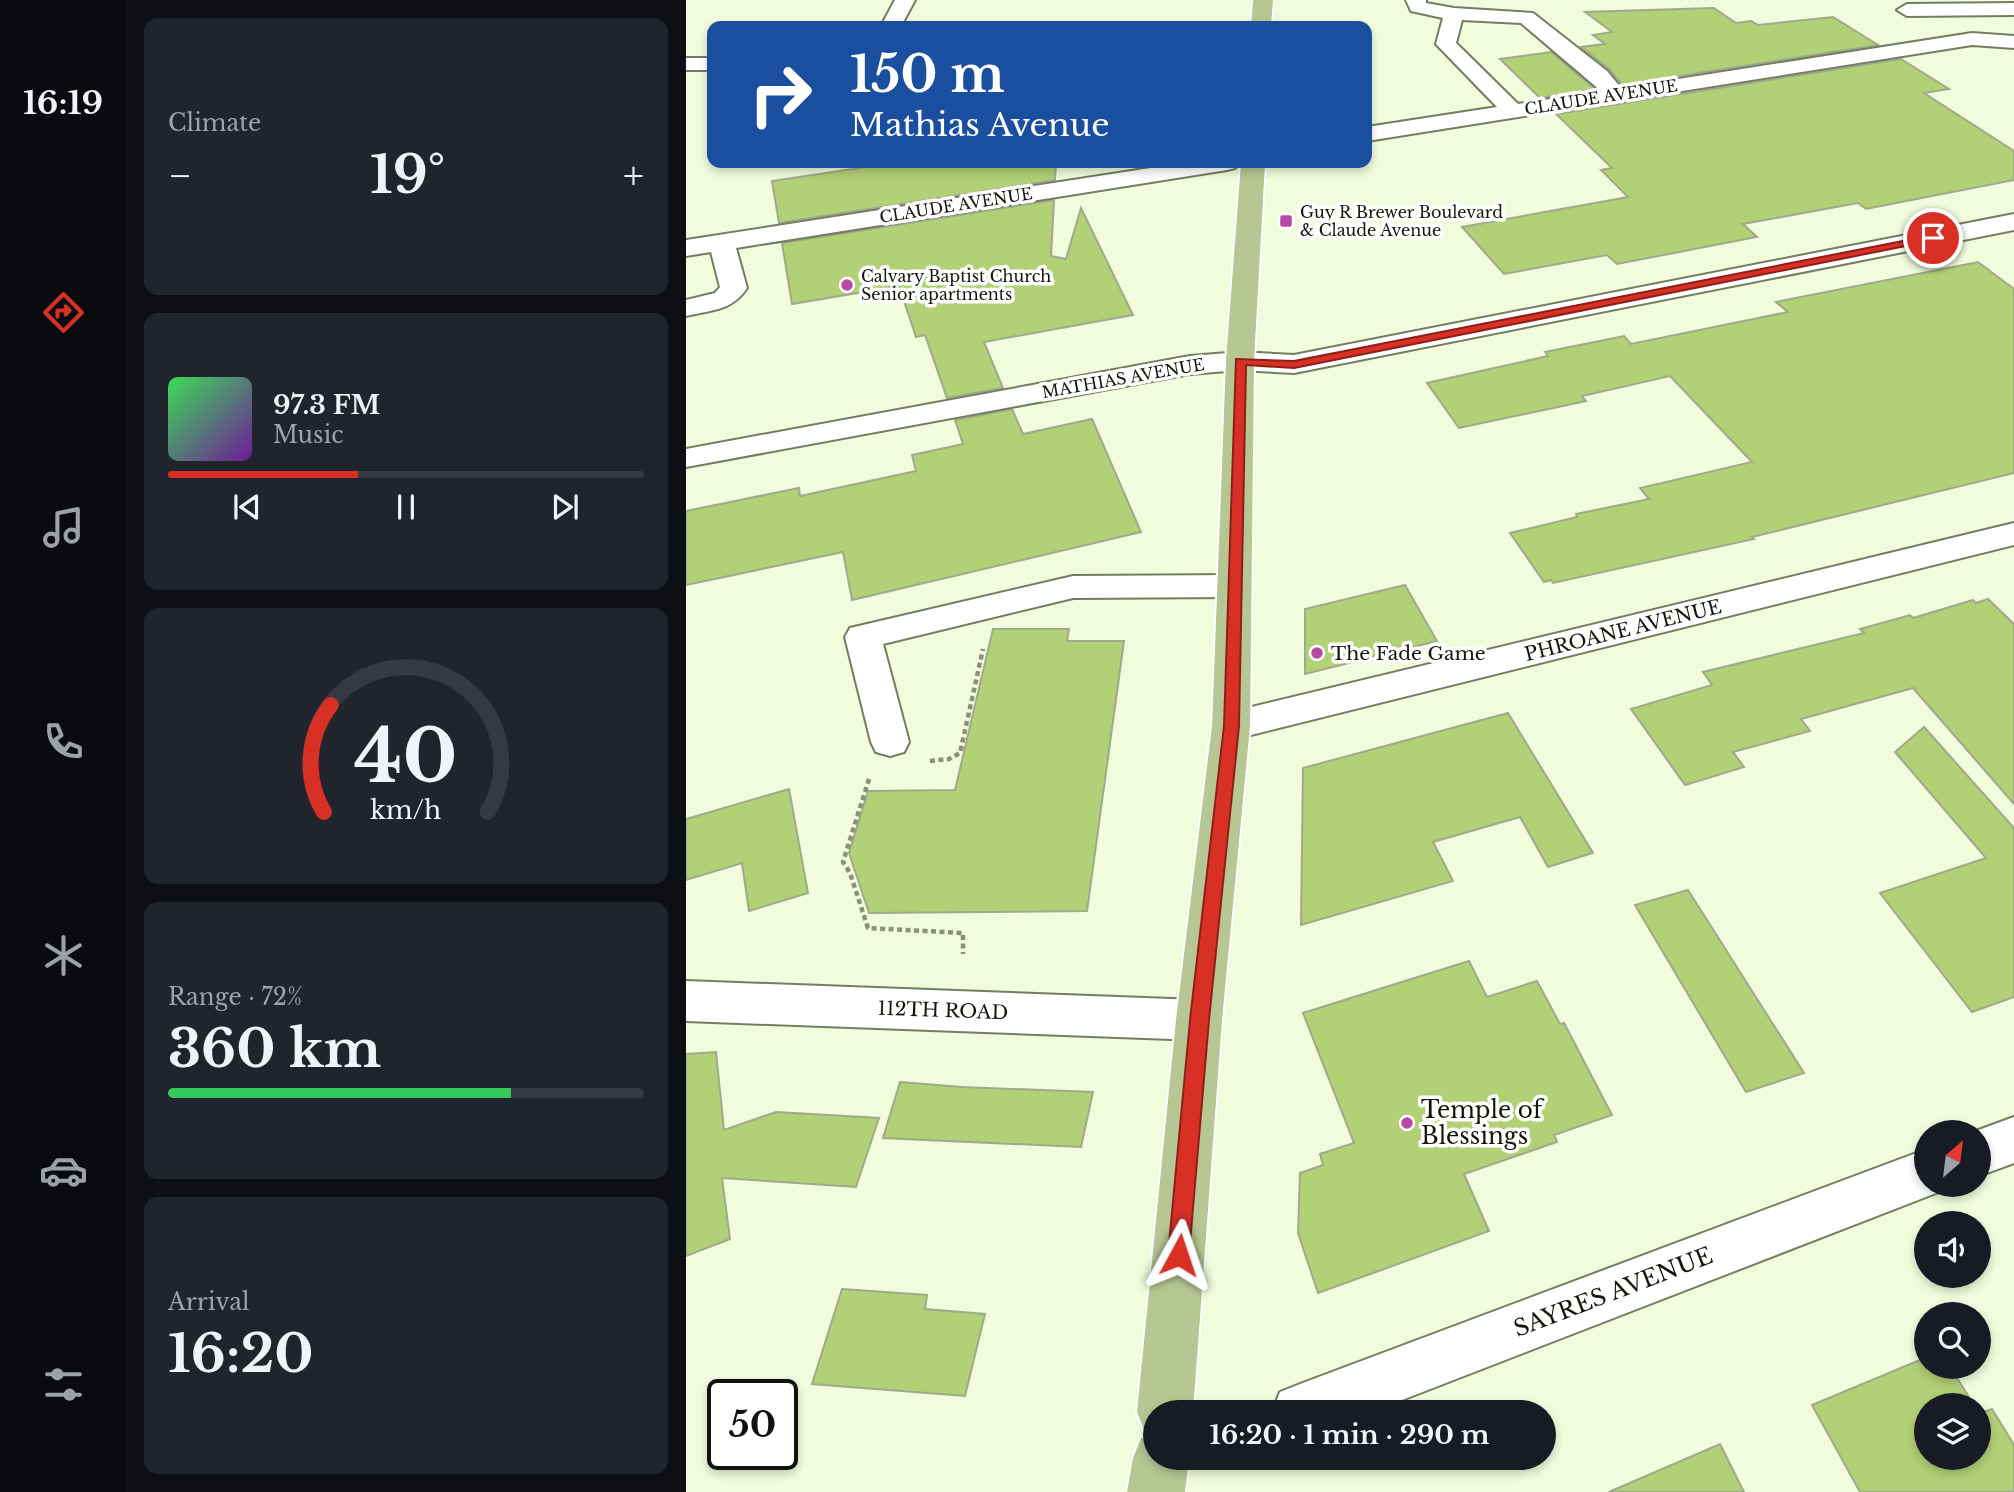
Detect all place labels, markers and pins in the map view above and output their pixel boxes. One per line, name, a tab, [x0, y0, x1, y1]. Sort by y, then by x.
place label: Guy R Brewer Boulevard & Claude Avenue	[1300, 202, 1503, 240]
pin	[1903, 208, 1963, 268]
marker: Guy R Brewer Boulevard & Claude Avenue	[1278, 213, 1294, 229]
place label: Calvary Baptist Church Senior apartments	[861, 266, 1051, 304]
marker: Calvary Baptist Church Senior apartments	[839, 277, 855, 293]
place label: The Fade Game	[1331, 642, 1486, 665]
marker: The Fade Game	[1309, 645, 1325, 661]
place label: Temple of Blessings	[1421, 1096, 1545, 1150]
marker: Temple of Blessings	[1399, 1115, 1415, 1131]

